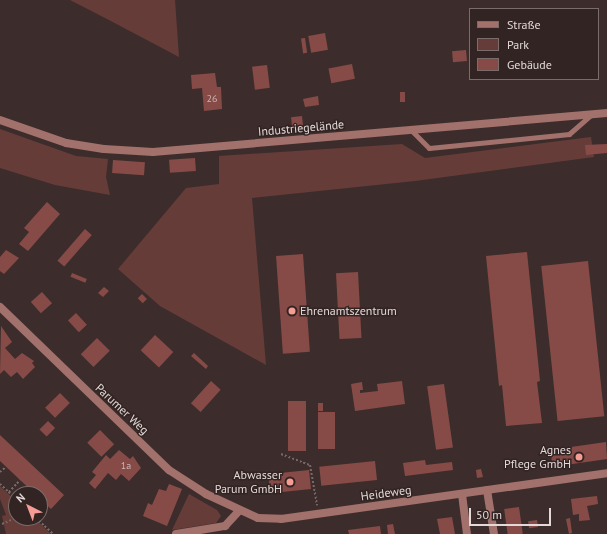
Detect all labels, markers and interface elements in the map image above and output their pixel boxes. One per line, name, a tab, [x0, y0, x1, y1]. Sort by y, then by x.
legend	[469, 8, 599, 80]
text: Straße	[507, 17, 541, 32]
text: Park	[507, 37, 529, 52]
text: Gebäude	[507, 57, 552, 72]
house number: 26	[207, 93, 217, 105]
street label: Industriegelände	[257, 117, 345, 139]
place label: Ehrenamtszentrum	[300, 304, 397, 318]
marker: Ehrenamtszentrum	[287, 306, 297, 316]
street label: Parumer Weg	[92, 381, 152, 437]
place label: Agnes Pflege GmbH	[504, 443, 571, 471]
marker: Agnes Pflege GmbH	[574, 452, 584, 462]
house number: 1a	[121, 460, 131, 472]
place label: Abwasser Parum GmbH	[215, 468, 282, 496]
marker: Abwasser Parum GmbH	[285, 477, 295, 487]
street label: Heideweg	[360, 482, 412, 504]
north arrow	[8, 486, 48, 526]
text: N	[13, 490, 28, 505]
scale bar	[471, 500, 553, 526]
text: 50 m	[476, 507, 502, 522]

